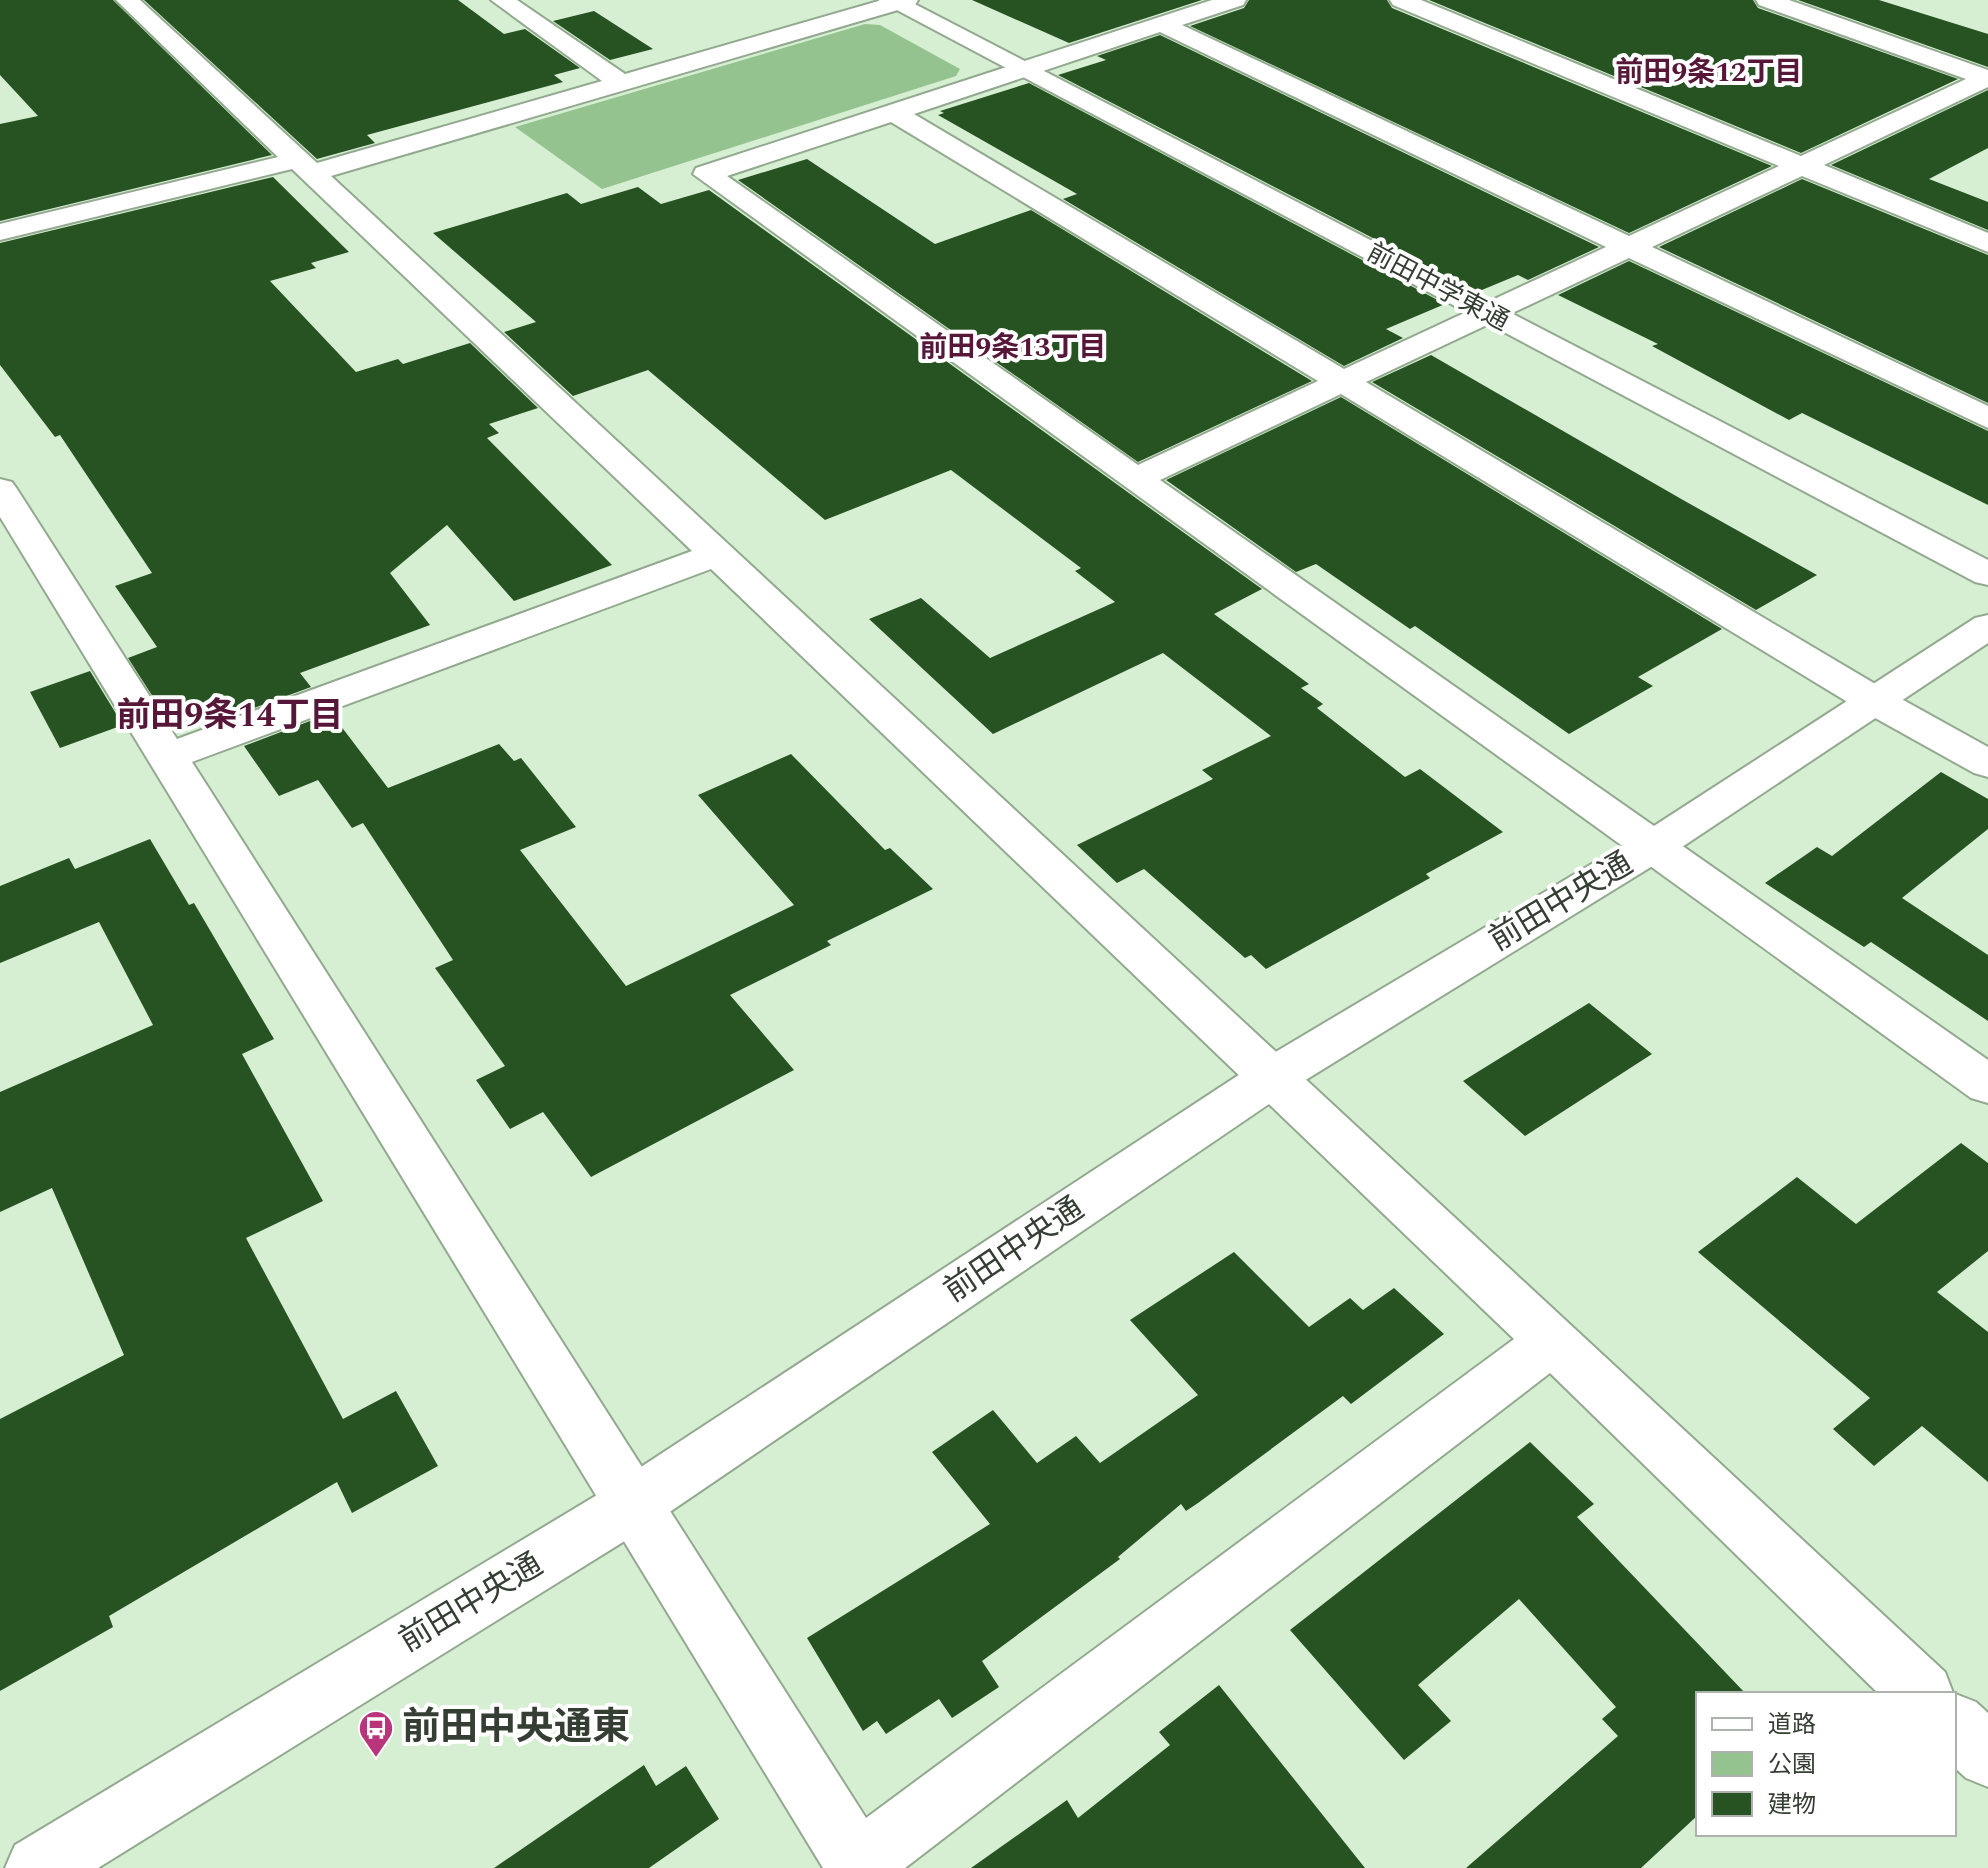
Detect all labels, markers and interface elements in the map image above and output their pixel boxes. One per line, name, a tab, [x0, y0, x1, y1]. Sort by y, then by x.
district label: 前田9条12丁目	[1615, 51, 1803, 94]
street label: 前田中学東通	[1360, 233, 1516, 341]
district label: 前田9条13丁目	[919, 326, 1107, 369]
district label: 前田9条14丁目	[116, 690, 344, 742]
street label: 前田中央通	[1480, 840, 1642, 964]
street label: 前田中央通	[934, 1185, 1094, 1315]
street label: 前田中央通	[390, 1541, 552, 1665]
legend	[1696, 1692, 1956, 1836]
place label: 前田中央通東	[402, 1699, 630, 1757]
text: 道路	[1768, 1707, 1816, 1743]
bus stop icon: 前田中央通東	[357, 1709, 395, 1759]
text: 公園	[1768, 1747, 1816, 1783]
text: 建物	[1768, 1787, 1816, 1823]

